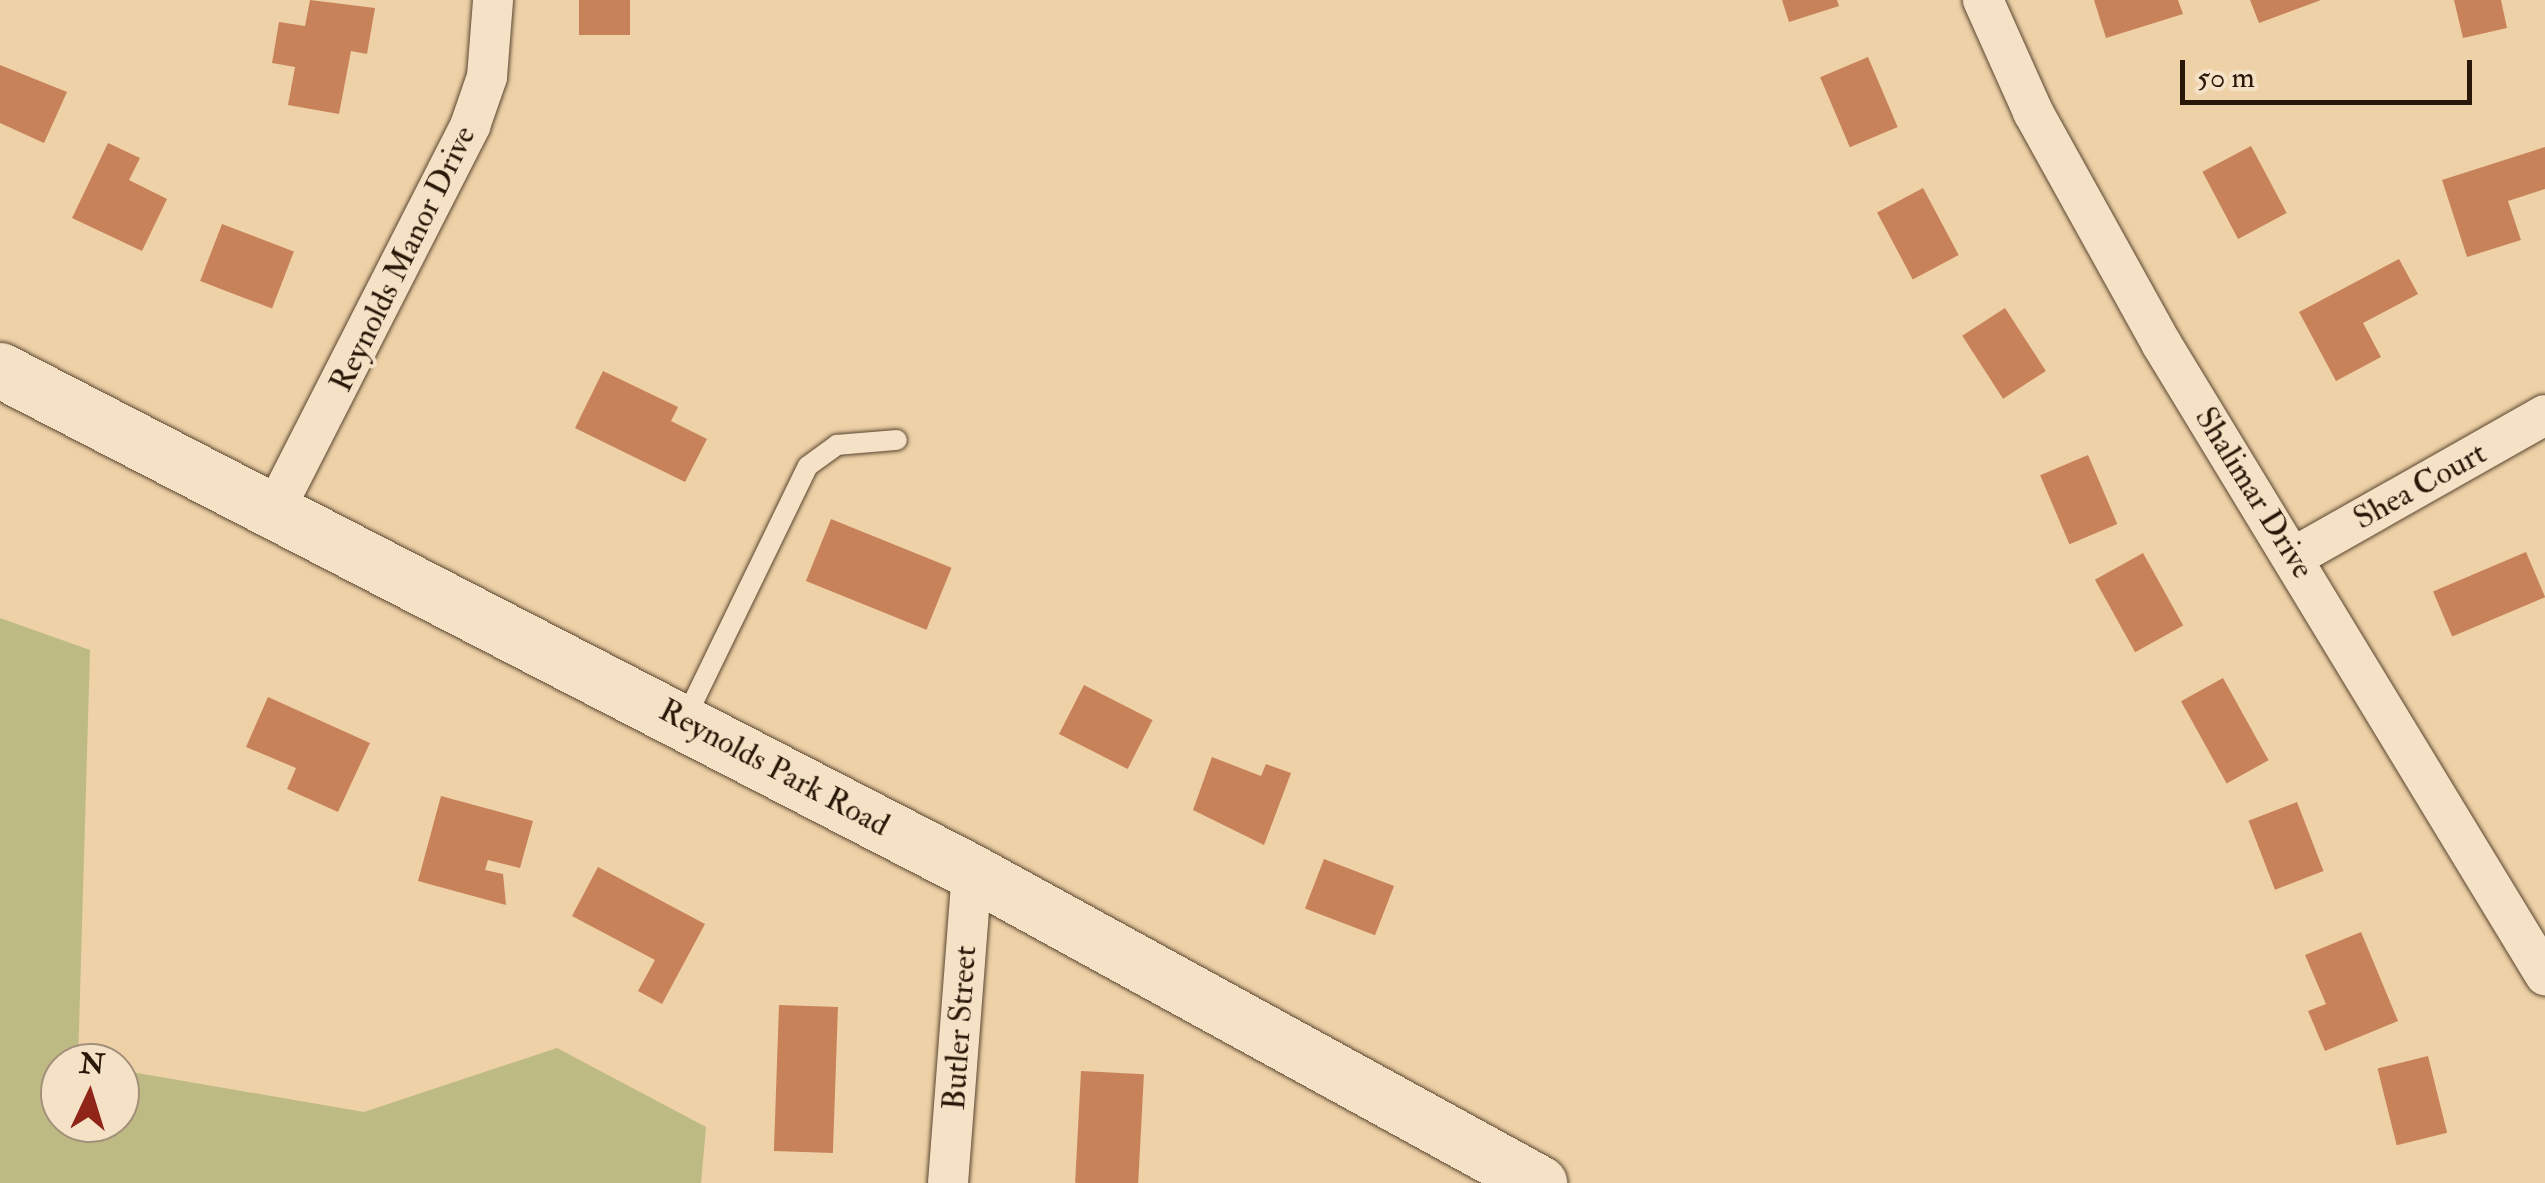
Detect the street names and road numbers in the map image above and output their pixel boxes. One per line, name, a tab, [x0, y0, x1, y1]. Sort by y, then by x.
street label: Reynolds Manor Drive	[322, 120, 484, 398]
street label: Shalimar Drive	[2186, 400, 2322, 586]
street label: Shea Court	[2347, 434, 2493, 538]
street label: Reynolds Park Road	[652, 691, 896, 845]
street label: Butler Street	[935, 944, 985, 1112]

